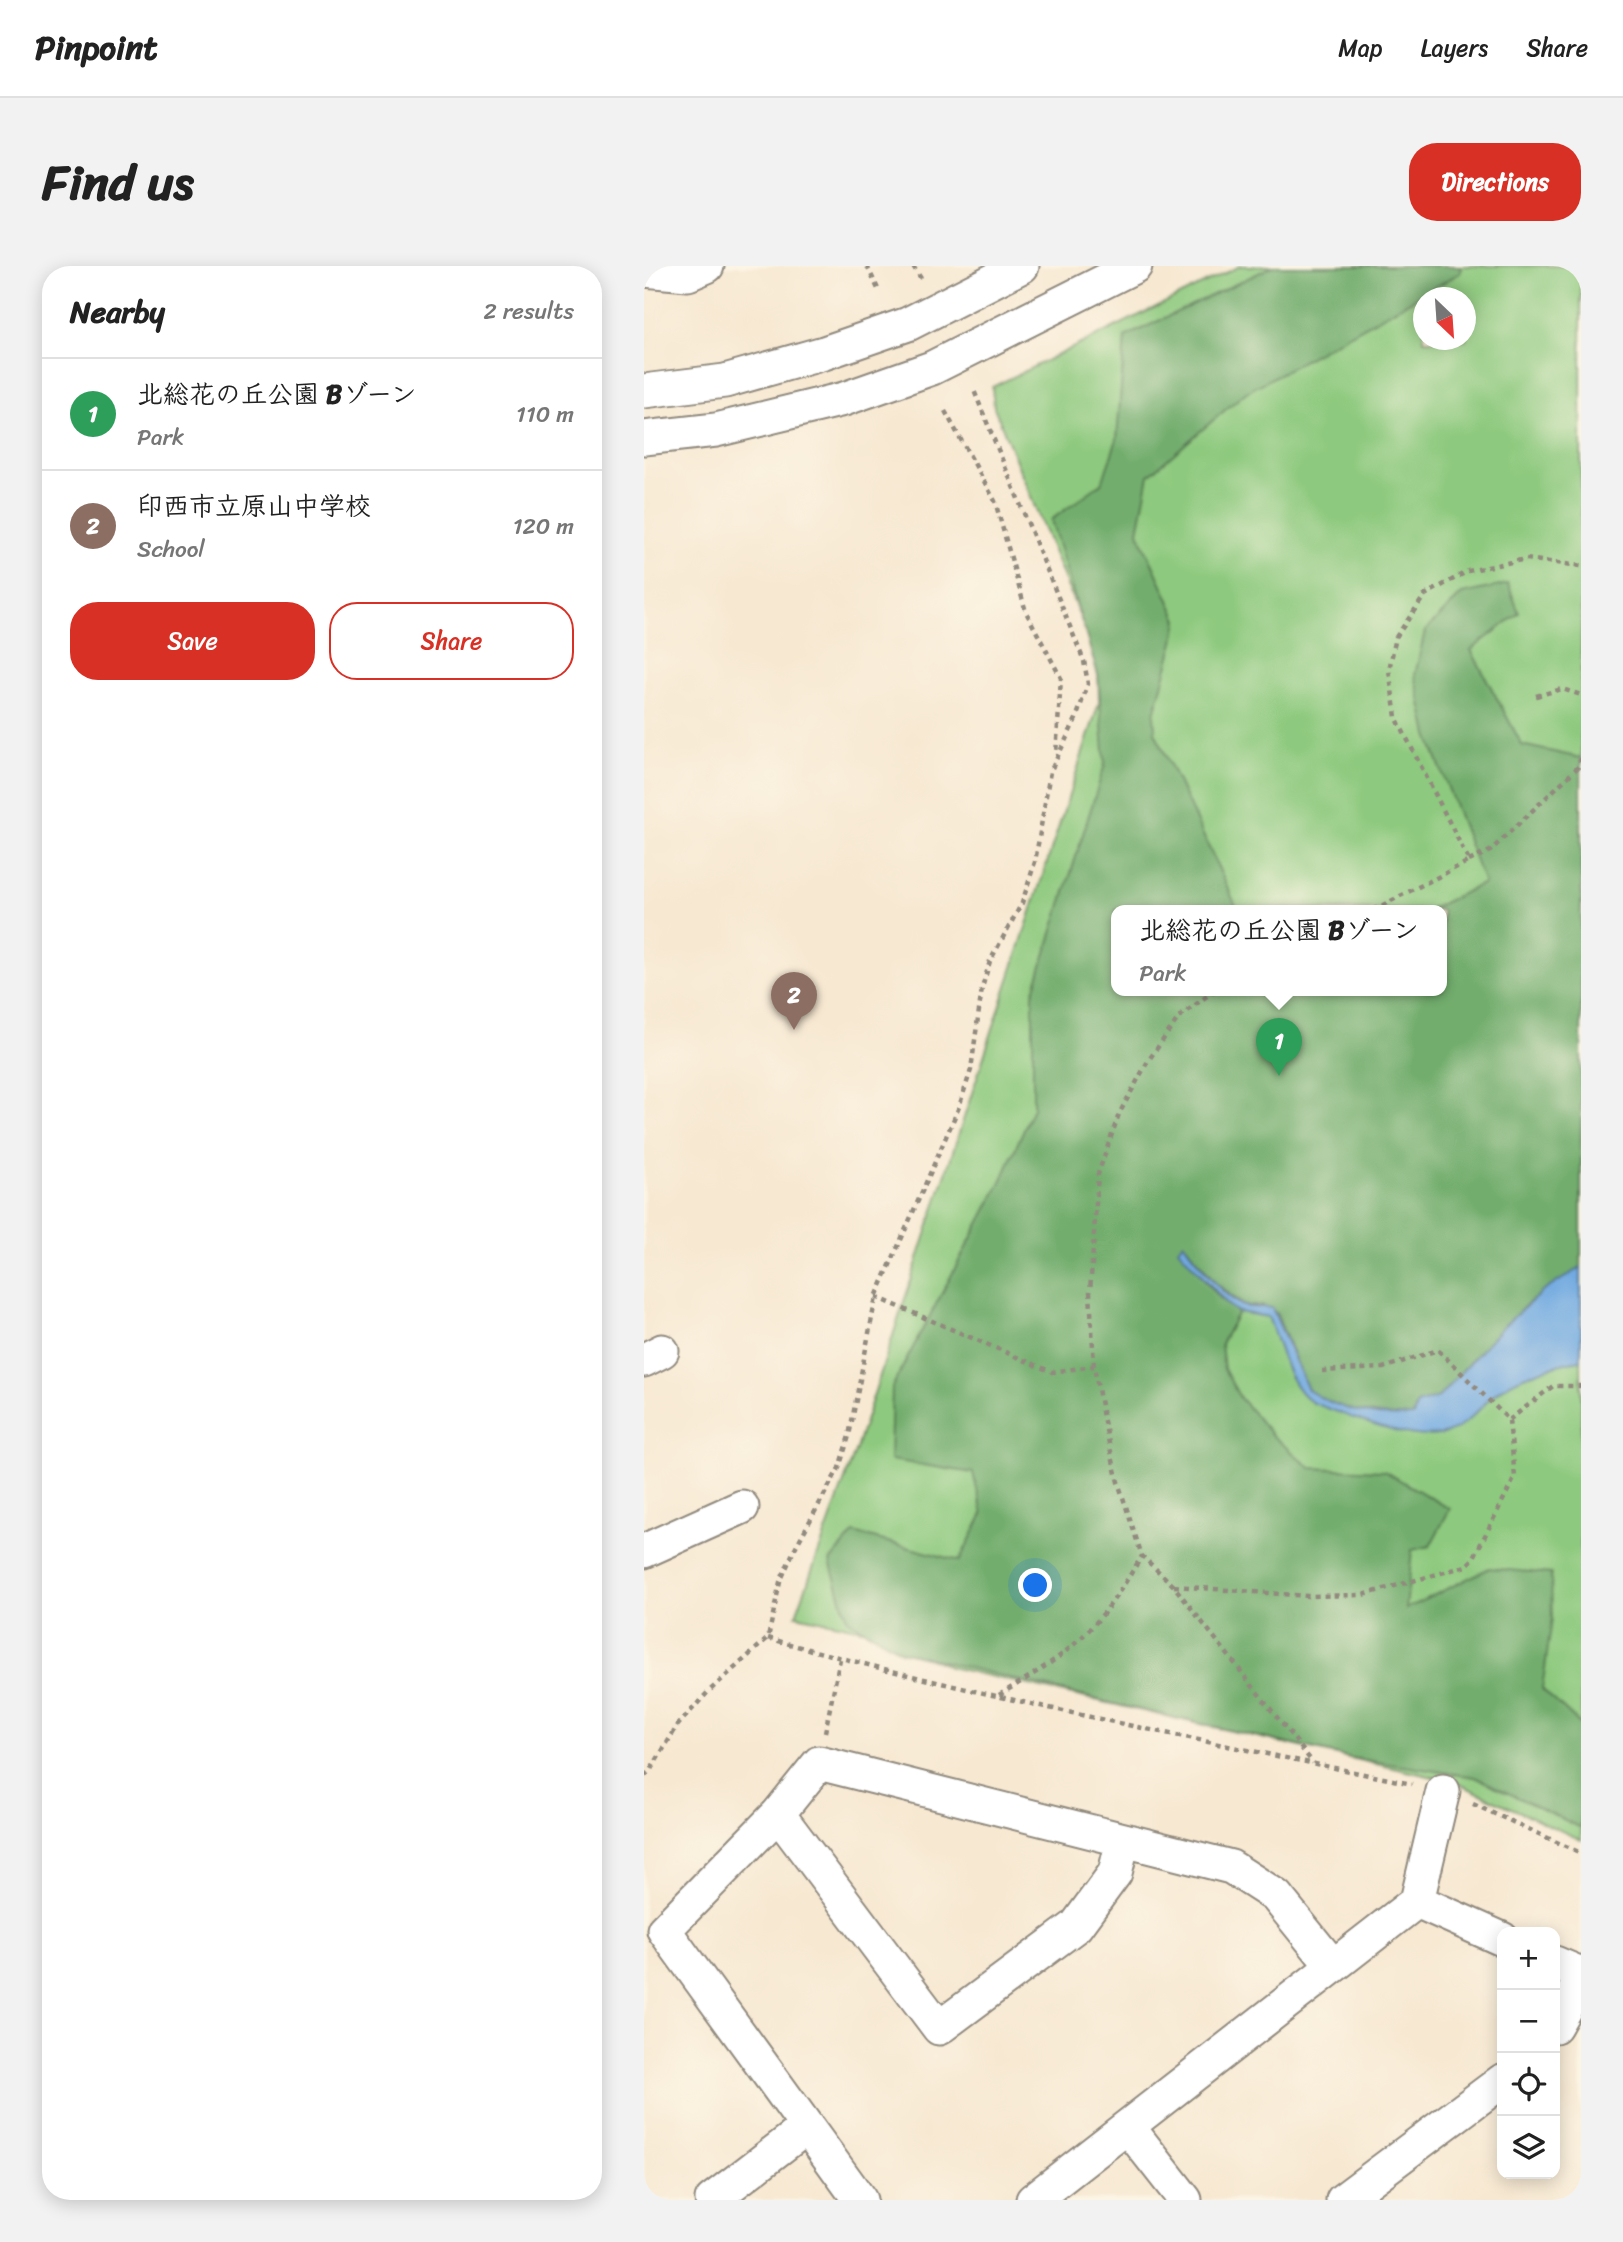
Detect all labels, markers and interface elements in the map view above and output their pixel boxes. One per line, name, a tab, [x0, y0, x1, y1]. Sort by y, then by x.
text: Pinpoint	[35, 19, 158, 77]
text: Map	[1338, 27, 1383, 69]
text: Layers	[1421, 27, 1488, 69]
text: Share	[1526, 27, 1588, 69]
text: Find us	[42, 139, 194, 226]
button: Directions	[1409, 143, 1581, 221]
text: Nearby	[70, 285, 165, 339]
north arrow	[1413, 287, 1476, 350]
text: 2 results	[483, 291, 574, 332]
text: 北総花の丘公園 Bゾーン	[137, 371, 417, 417]
text: 1	[88, 394, 98, 435]
text: 110 m	[516, 394, 574, 435]
text: Park	[137, 417, 184, 458]
text: 印西市立原山中学校	[137, 483, 371, 529]
text: 2	[86, 506, 100, 547]
text: 120 m	[513, 506, 574, 547]
text: School	[137, 529, 205, 570]
button: Save	[70, 602, 315, 680]
button: Share	[329, 602, 574, 680]
popup	[1111, 905, 1447, 996]
text: 北総花の丘公園 Bゾーン	[1139, 907, 1419, 953]
text: Park	[1139, 953, 1186, 994]
pin: 2	[771, 972, 817, 1030]
pin: 1	[1256, 1018, 1302, 1076]
your location	[1018, 1568, 1052, 1602]
map controls	[1497, 1927, 1560, 2179]
button: +	[1497, 1927, 1560, 1990]
button: −	[1497, 1990, 1560, 2053]
button: locate	[1497, 2053, 1560, 2116]
button: layers	[1497, 2116, 1560, 2179]

